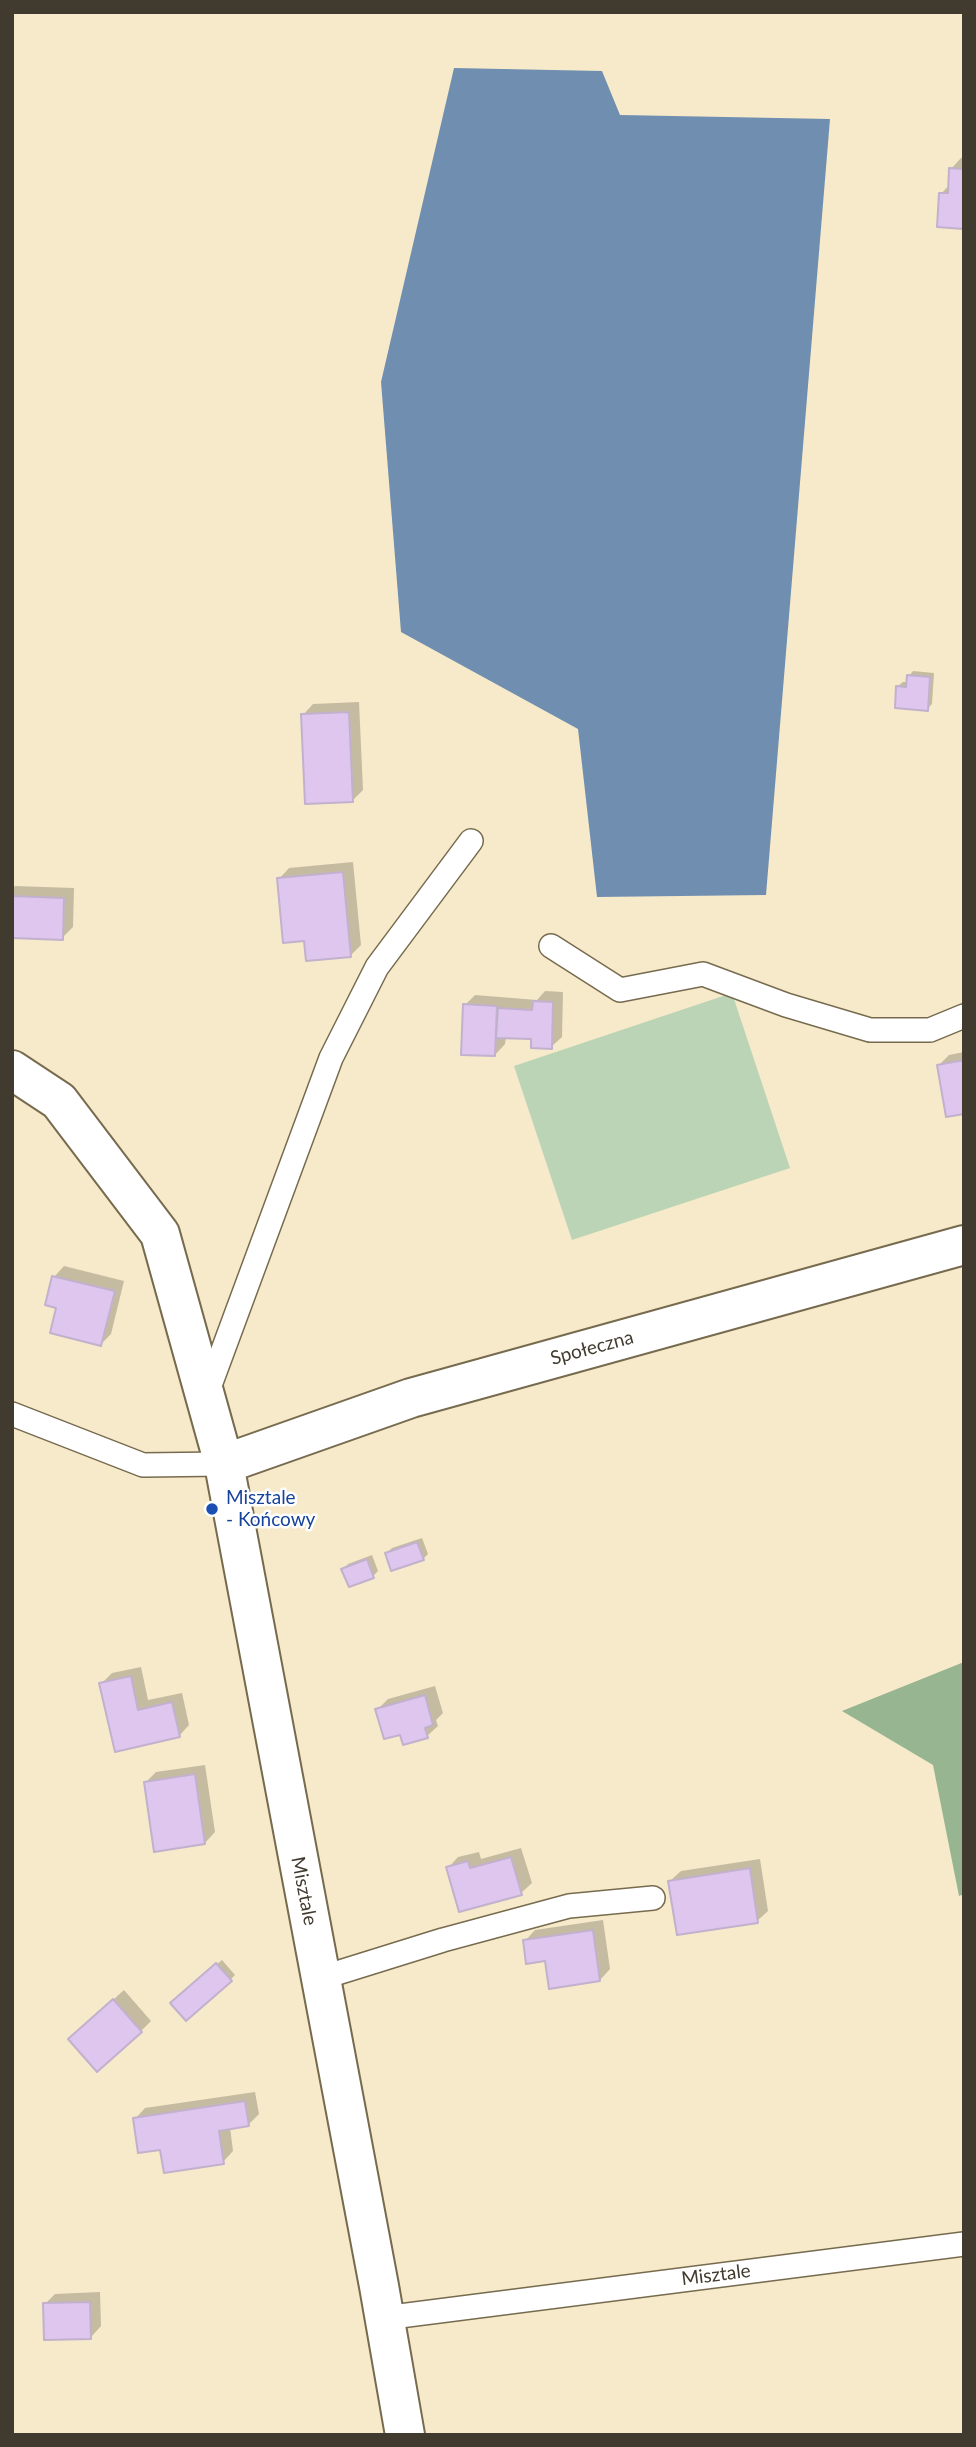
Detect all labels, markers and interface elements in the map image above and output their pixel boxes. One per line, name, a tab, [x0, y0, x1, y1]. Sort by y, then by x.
street label: Społeczna	[548, 1326, 636, 1370]
place label: Misztale - Końcowy	[226, 1487, 315, 1531]
marker: Misztale - Końcowy	[204, 1501, 220, 1517]
street label: Misztale	[286, 1855, 322, 1927]
street label: Misztale	[680, 2259, 752, 2291]

